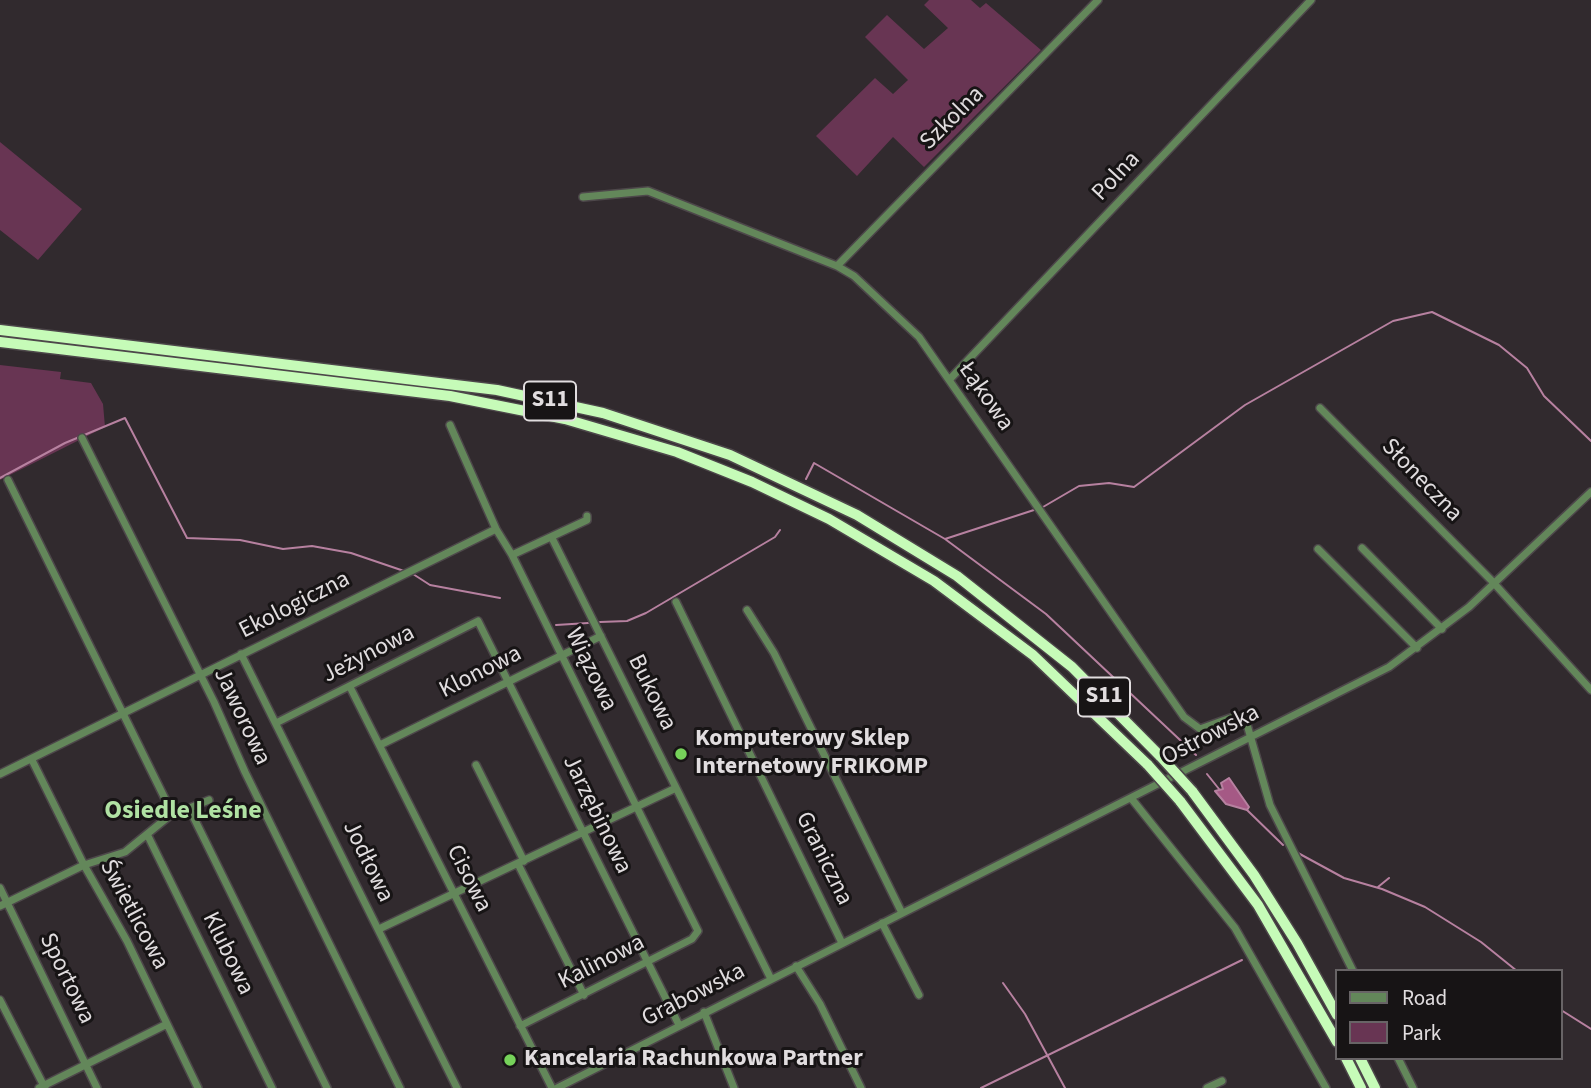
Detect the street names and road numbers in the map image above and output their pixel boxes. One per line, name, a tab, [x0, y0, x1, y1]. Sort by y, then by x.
street label: Szkolna	[915, 81, 991, 157]
street label: Polna	[1087, 146, 1147, 208]
street label: Łąkowa	[951, 357, 1019, 437]
road number: S11	[524, 382, 576, 420]
street label: Słoneczna	[1374, 433, 1468, 529]
street label: Ekologiczna	[235, 566, 355, 646]
street label: Jeżynowa	[318, 619, 420, 691]
street label: Wiązowa	[558, 624, 622, 716]
street label: Klonowa	[435, 640, 527, 706]
street label: Bukowa	[620, 650, 682, 736]
street label: Jaworowa	[206, 664, 276, 770]
road number: S11	[1078, 678, 1130, 716]
street label: Ostrowska	[1157, 699, 1265, 773]
street label: Jarzębinowa	[555, 751, 637, 879]
street label: Graniczna	[788, 808, 858, 910]
street label: Jodłowa	[335, 817, 399, 907]
street label: Cisowa	[439, 841, 497, 917]
street label: Świetlicowa	[92, 855, 174, 975]
street label: Klubowa	[195, 908, 259, 1000]
street label: Sportowa	[32, 929, 100, 1029]
street label: Kalinowa	[554, 929, 650, 997]
street label: Grabowska	[638, 958, 750, 1034]

